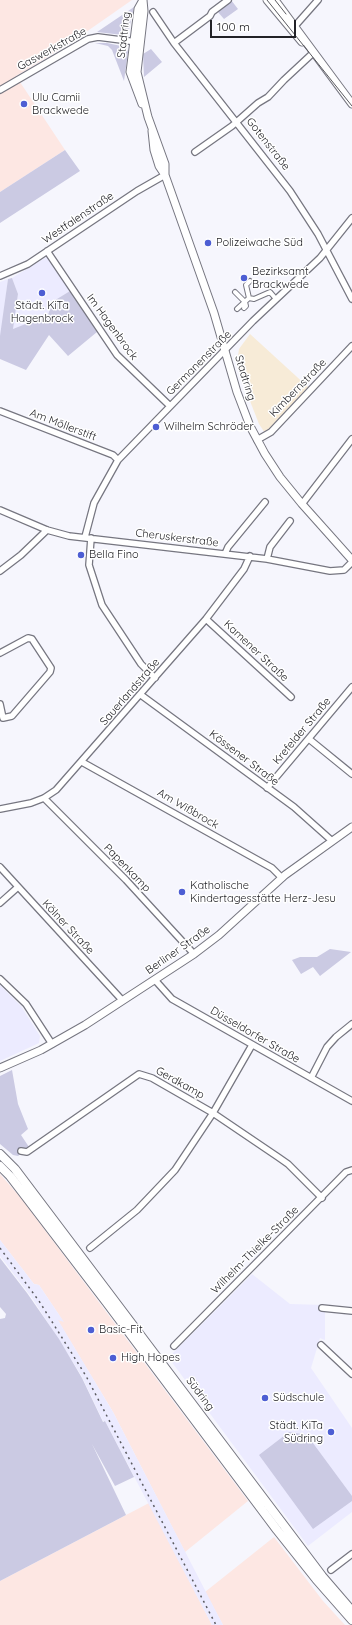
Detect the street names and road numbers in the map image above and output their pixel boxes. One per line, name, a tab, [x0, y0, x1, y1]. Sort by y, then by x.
street label: Stadtring	[115, 11, 133, 59]
street label: Gaswerkstraße	[15, 25, 89, 73]
street label: Gotenstraße	[243, 115, 293, 173]
street label: Westfalenstraße	[40, 189, 116, 247]
street label: Im Hagenbrock	[84, 291, 140, 363]
street label: Germanenstraße	[164, 328, 234, 398]
street label: Stadtring	[232, 354, 258, 402]
street label: Kimbernstraße	[267, 356, 329, 420]
street label: Am Möllerstift	[28, 406, 98, 444]
street label: Cheruskerstraße	[135, 526, 219, 550]
street label: Kamener Straße	[221, 618, 291, 684]
street label: Sauerlandstraße	[97, 656, 163, 728]
street label: Krefelder Straße	[270, 695, 334, 767]
street label: Kössener Straße	[206, 727, 282, 789]
street label: Am Wißbrock	[155, 786, 221, 832]
street label: Papenkamp	[101, 841, 153, 895]
street label: Kölner Straße	[39, 897, 97, 957]
street label: Berliner Straße	[143, 923, 213, 977]
street label: Düsseldorfer Straße	[208, 1004, 302, 1066]
street label: Gerdkamp	[153, 1064, 207, 1102]
street label: Wilhelm-Thielke-Straße	[208, 1203, 302, 1297]
street label: Südring	[183, 1374, 217, 1414]

